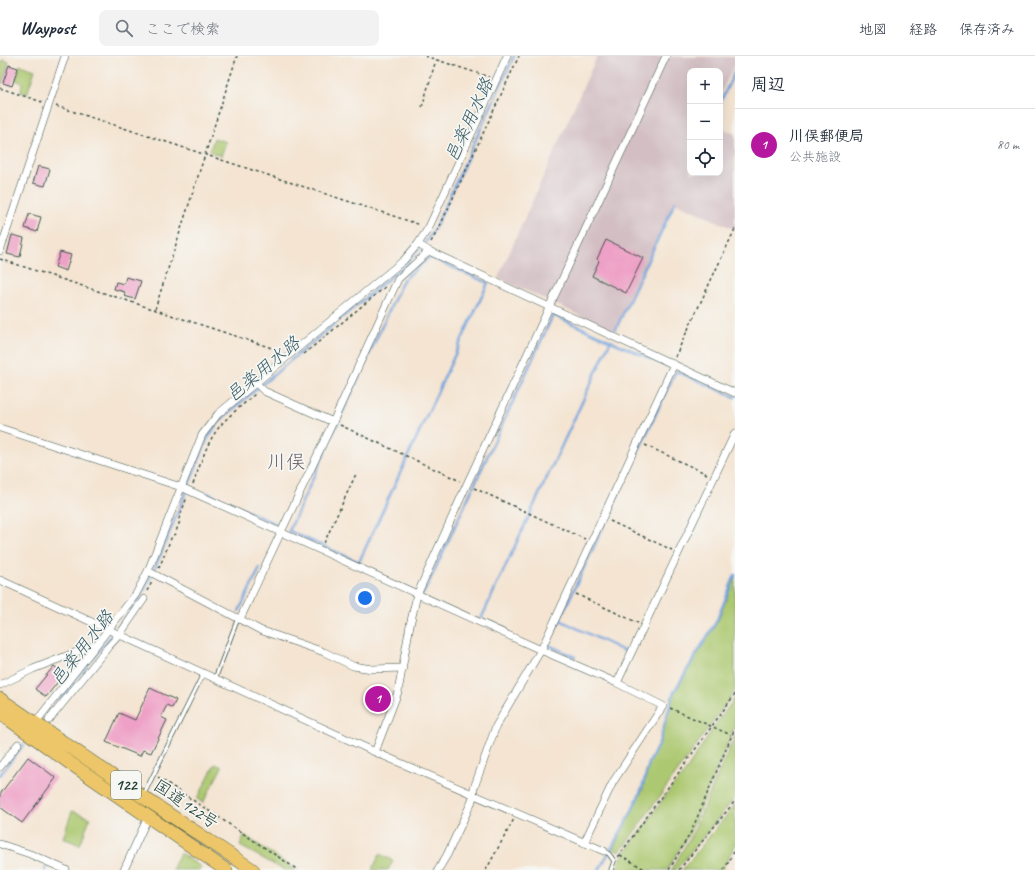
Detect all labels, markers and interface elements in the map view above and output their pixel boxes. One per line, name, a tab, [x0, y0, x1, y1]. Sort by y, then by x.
search box	[99, 10, 379, 46]
text: Waypost	[20, 16, 75, 40]
icon: search	[113, 17, 135, 39]
text: ここで検索	[145, 20, 220, 39]
text: 地図	[859, 21, 887, 38]
text: 経路	[909, 21, 937, 38]
text: 保存済み	[959, 21, 1015, 38]
map controls	[687, 68, 723, 176]
button: +	[687, 68, 723, 104]
water label: 邑楽用水路	[440, 74, 498, 165]
text: 周辺	[751, 74, 785, 95]
button: −	[687, 104, 723, 140]
text: 川俣郵便局	[789, 127, 864, 146]
text: 1	[761, 137, 767, 153]
text: 80 m	[997, 137, 1019, 153]
button: locate	[687, 140, 723, 176]
text: 公共施設	[789, 149, 841, 165]
water label: 邑楽用水路	[221, 331, 305, 406]
district label: 川俣	[267, 450, 305, 474]
your location	[355, 588, 375, 608]
water label: 邑楽用水路	[46, 605, 119, 690]
pin: 1	[365, 684, 391, 714]
road number: 122	[111, 771, 141, 799]
street label: 国道122号	[149, 775, 223, 833]

